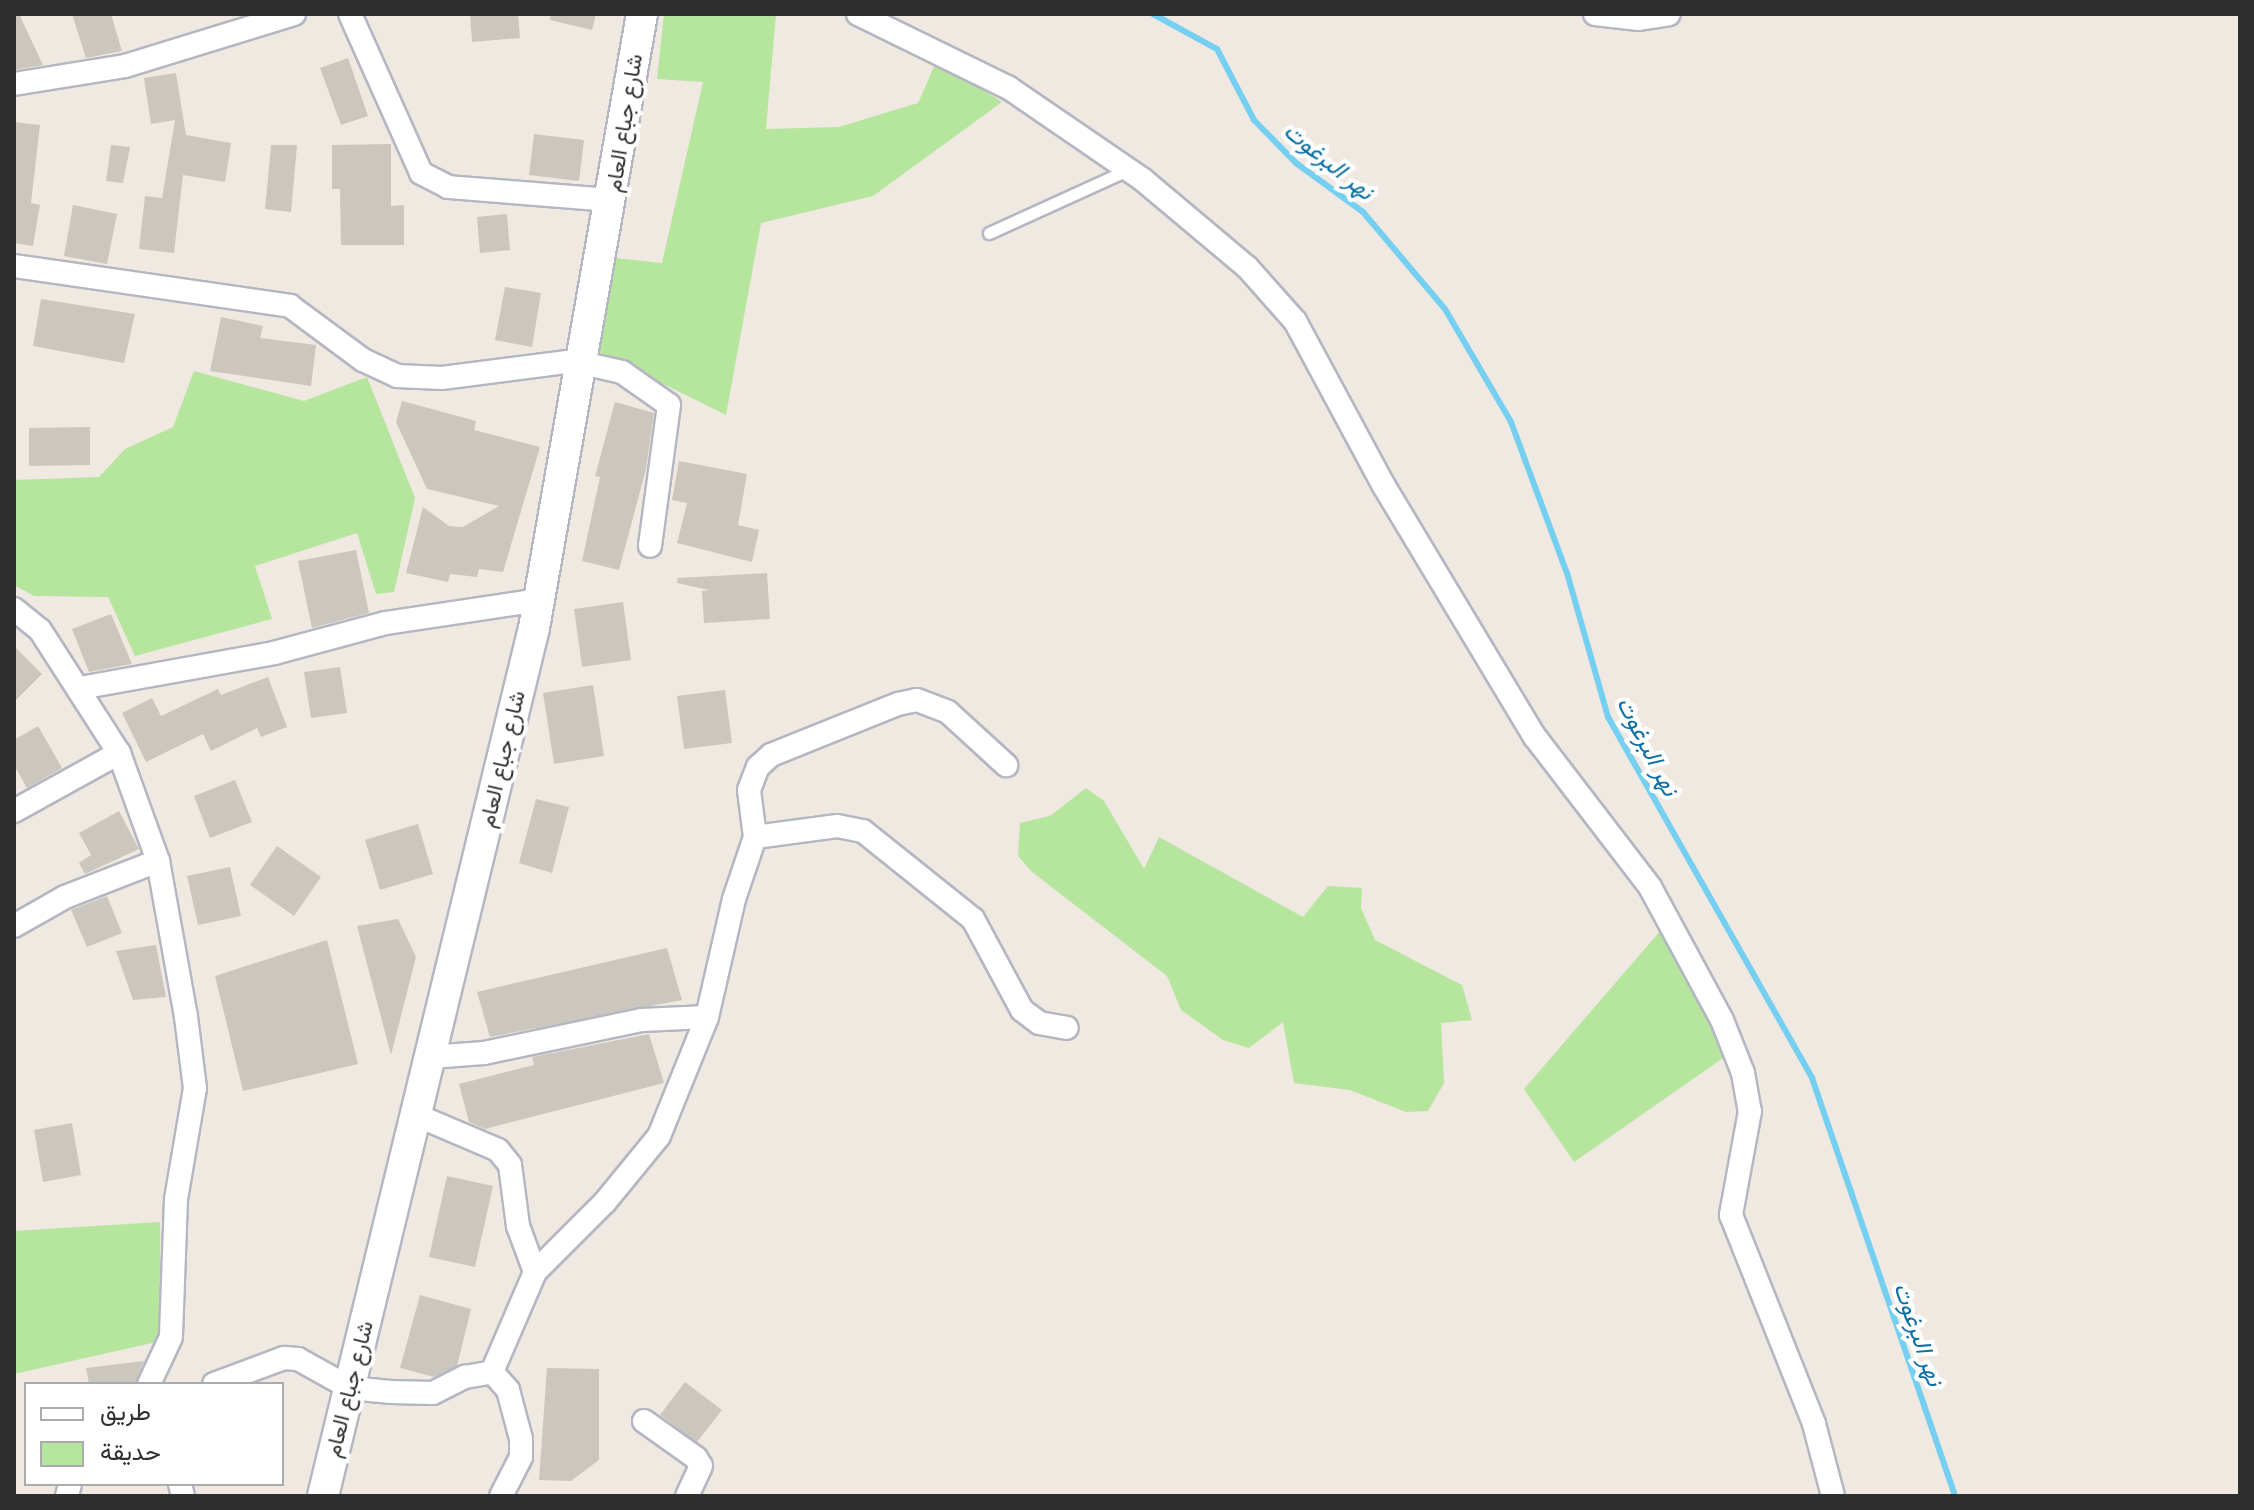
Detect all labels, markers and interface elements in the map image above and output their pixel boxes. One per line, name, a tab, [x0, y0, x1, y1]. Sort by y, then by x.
street label: شارع جباع العام	[600, 52, 648, 194]
water label: نهر البرغوت	[1278, 116, 1380, 206]
street label: شارع جباع العام	[473, 688, 531, 830]
water label: نهر البرغوت	[1611, 692, 1685, 800]
water label: نهر البرغوت	[1888, 1279, 1950, 1389]
street label: شارع جباع العام	[319, 1318, 379, 1460]
legend	[24, 1382, 284, 1486]
text: طريق	[100, 1396, 151, 1427]
text: حديقة	[100, 1436, 161, 1467]

